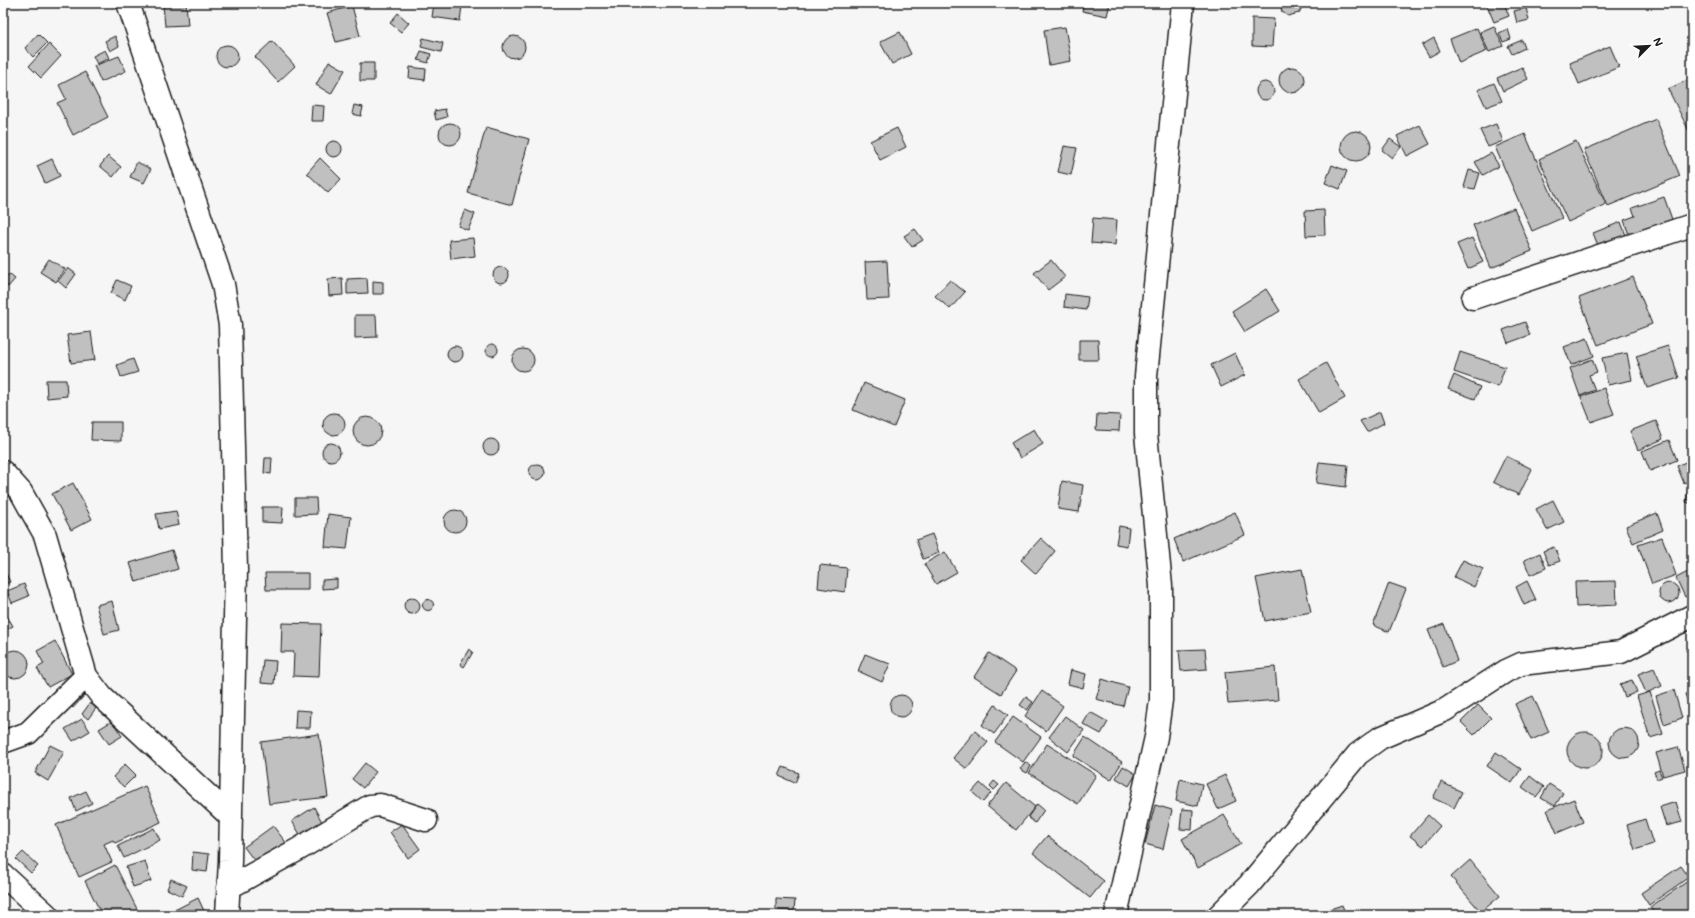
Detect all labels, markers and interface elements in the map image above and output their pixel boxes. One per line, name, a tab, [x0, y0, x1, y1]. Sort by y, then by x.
north arrow	[1629, 26, 1669, 66]
text: N	[1650, 35, 1667, 49]

